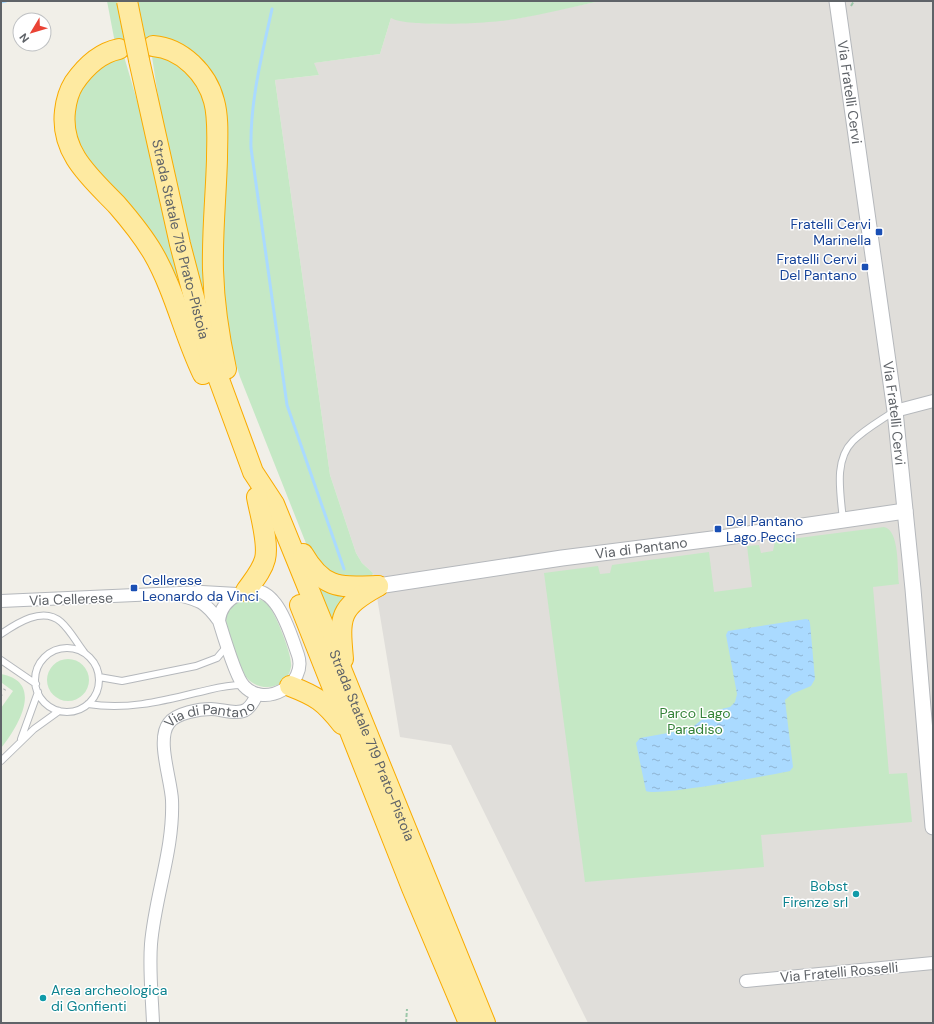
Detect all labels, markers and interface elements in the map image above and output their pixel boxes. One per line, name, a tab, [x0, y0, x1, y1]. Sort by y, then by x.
north arrow	[12, 12, 52, 52]
text: N	[16, 31, 32, 46]
street label: Via Fratelli Cervi	[834, 39, 866, 145]
street label: Strada Statale 719 Prato-Pistoia	[148, 138, 214, 341]
place label: Fratelli Cervi Marinella	[790, 215, 871, 249]
marker: Fratelli Cervi Marinella	[874, 227, 884, 237]
place label: Fratelli Cervi Del Pantano	[776, 250, 857, 284]
marker: Fratelli Cervi Del Pantano	[860, 262, 870, 272]
street label: Via Fratelli Cervi	[879, 360, 909, 466]
place label: Del Pantano Lago Pecci	[726, 512, 803, 546]
marker: Del Pantano Lago Pecci	[713, 524, 723, 534]
street label: Via di Pantano	[594, 533, 688, 563]
place label: Cellerese Leonardo da Vinci	[142, 571, 259, 605]
marker: Cellerese Leonardo da Vinci	[129, 583, 139, 593]
street label: Via Cellerese	[29, 589, 113, 609]
street label: Strada Statale 719 Prato-Pistoia	[325, 647, 419, 844]
street label: Via di Pantano	[160, 697, 259, 731]
park label: Parco Lago Paradiso	[659, 704, 731, 738]
place label: Bobst Firenze srl	[783, 877, 848, 911]
marker: Bobst Firenze srl	[851, 889, 861, 899]
street label: Via Fratelli Rosselli	[779, 958, 899, 986]
place label: Area archeologica di Gonfienti	[51, 981, 167, 1015]
marker: Area archeologica di Gonfienti	[38, 993, 48, 1003]

